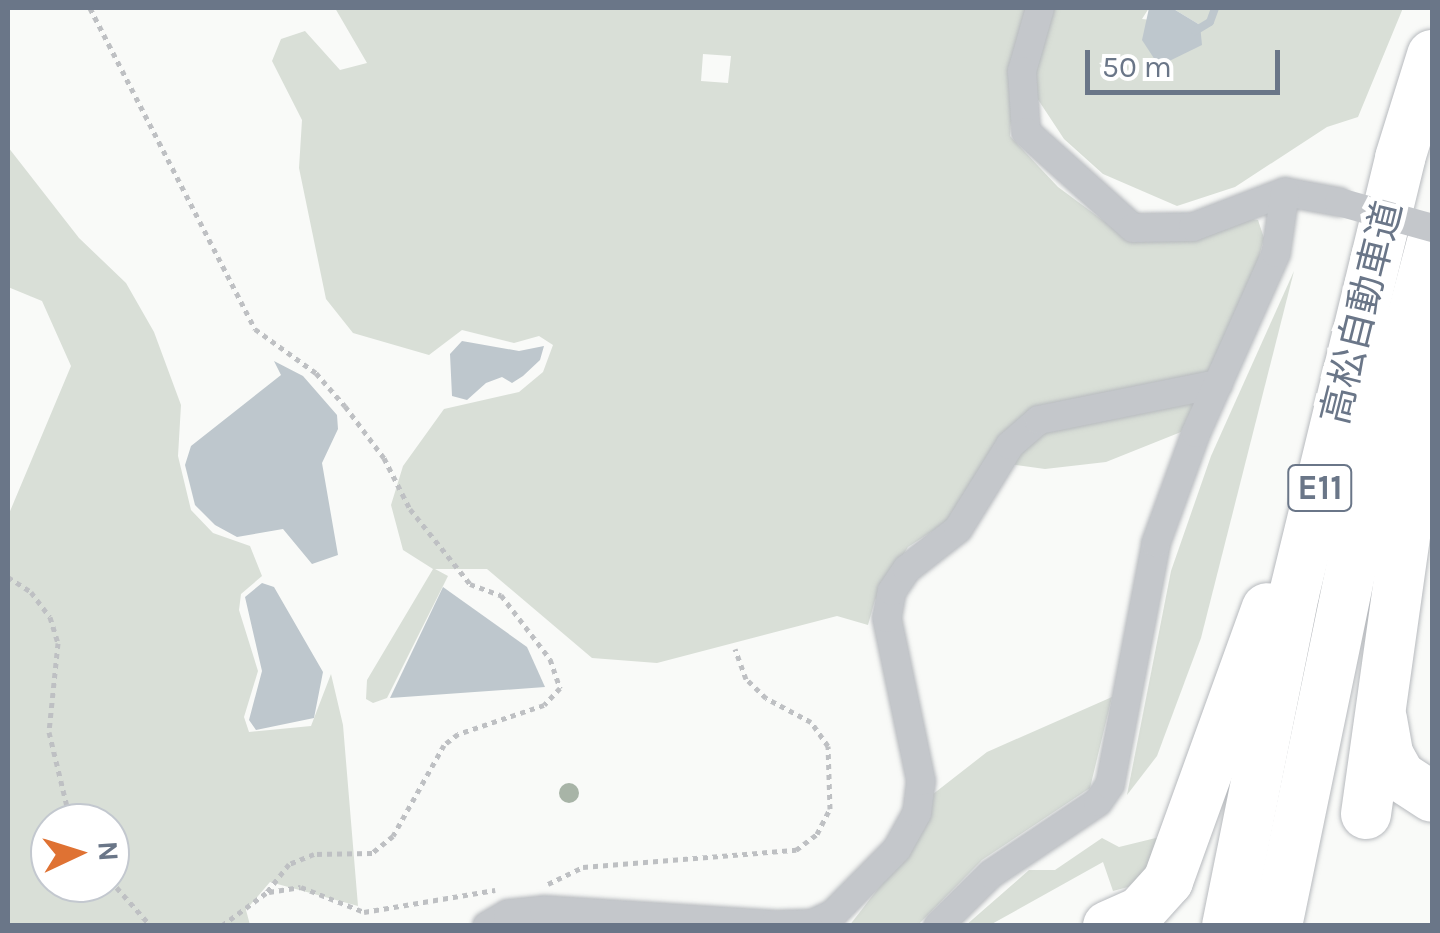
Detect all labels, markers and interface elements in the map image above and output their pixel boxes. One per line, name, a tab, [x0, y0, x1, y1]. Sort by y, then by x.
scale bar	[1090, 30, 1285, 92]
text: 50 m	[1102, 49, 1172, 85]
street label: 高松自動車道	[1312, 197, 1412, 429]
road number: E11	[1285, 458, 1355, 518]
north arrow	[30, 803, 130, 903]
text: N	[91, 840, 126, 862]

